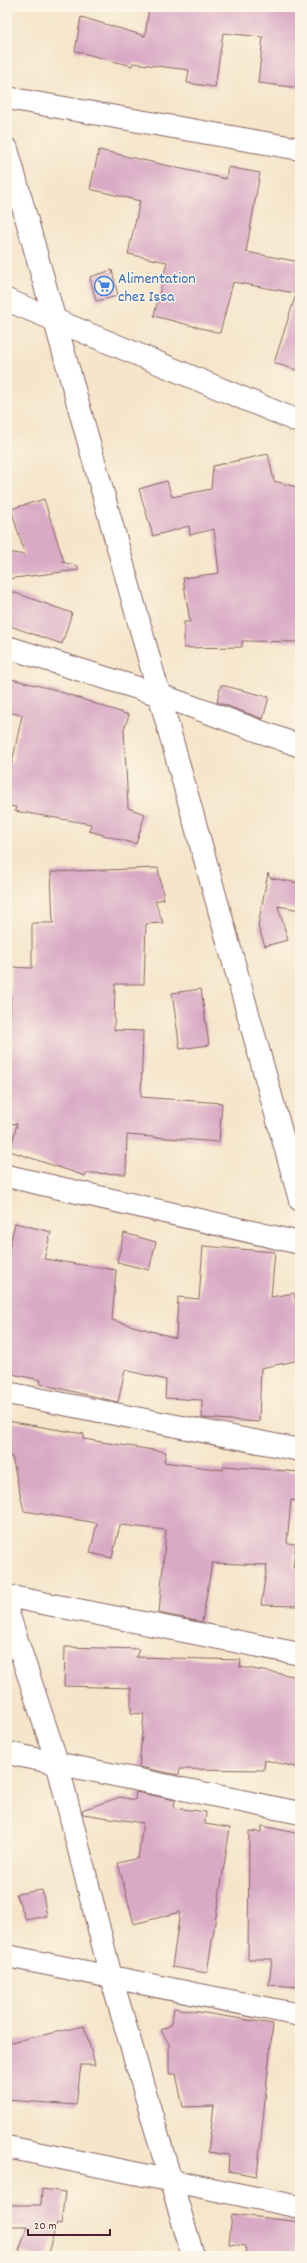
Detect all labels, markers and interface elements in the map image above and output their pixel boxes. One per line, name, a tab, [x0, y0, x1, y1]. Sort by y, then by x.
place label: Alimentation chez Issa	[118, 268, 196, 309]
supermarket icon: Alimentation chez Issa	[93, 275, 115, 297]
scale bar	[28, 2211, 110, 2237]
text: 20 m	[34, 2218, 57, 2235]

